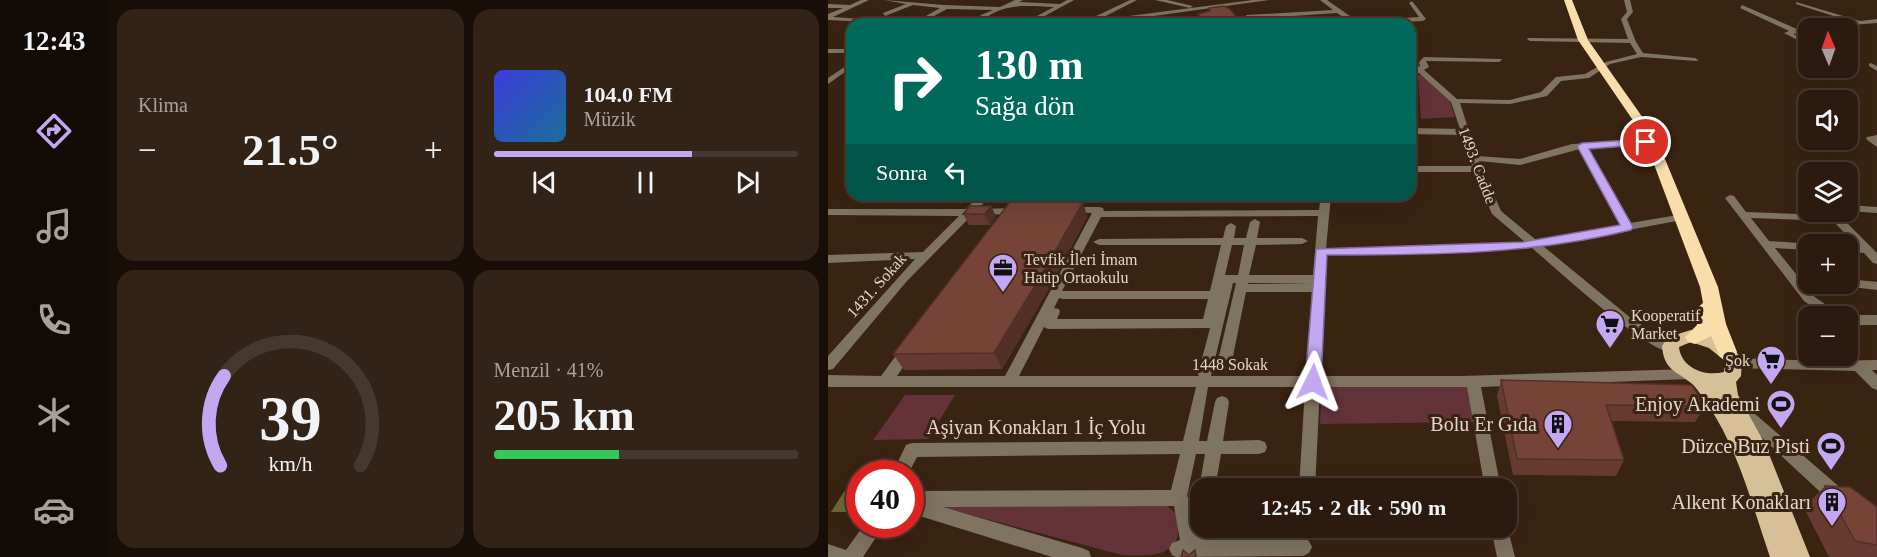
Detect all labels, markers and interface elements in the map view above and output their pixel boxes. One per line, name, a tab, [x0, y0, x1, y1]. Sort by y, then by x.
north arrow	[1798, 18, 1858, 78]
map controls	[1798, 18, 1858, 366]
text: 12:43	[23, 26, 86, 56]
icon: right	[876, 42, 954, 120]
text: 130 m	[975, 42, 1084, 88]
text: 104.0 FM	[584, 82, 673, 107]
button: sound	[1798, 90, 1858, 150]
text: Sağa dön	[975, 91, 1075, 121]
text: Klima	[138, 94, 188, 116]
text: Müzik	[584, 108, 636, 130]
icon: directions	[33, 110, 75, 152]
pin	[1620, 116, 1671, 167]
street label: 1493. Cadde	[1455, 124, 1500, 206]
text: 21.5°	[242, 125, 339, 175]
icon: arrive	[1629, 125, 1662, 158]
text: −	[138, 132, 157, 168]
text: +	[424, 132, 443, 168]
icon: left	[939, 156, 972, 189]
text: Sonra	[876, 160, 927, 185]
button: layers	[1798, 162, 1858, 222]
icon: previous	[528, 166, 561, 199]
icon: pause	[629, 166, 662, 199]
icon: next	[731, 166, 764, 199]
icon: music	[33, 205, 75, 247]
button: +	[1798, 234, 1858, 294]
street label: 1431. Sokak	[843, 250, 909, 321]
place label: Tevfik İleri İmam Hatip Ortaokulu	[1024, 251, 1138, 287]
office icon: Tevfik İleri İmam Hatip Ortaokulu	[987, 252, 1019, 294]
icon: phone	[33, 299, 75, 341]
button: −	[1798, 306, 1858, 366]
place label: Kooperatif Market	[1631, 307, 1701, 342]
supermarket icon: Kooperatif Market	[1594, 308, 1626, 350]
supermarket icon: Şok	[1755, 344, 1787, 386]
position arrow	[1281, 350, 1345, 414]
place label: Şok	[1725, 352, 1750, 370]
street label: 1448 Sokak	[1192, 356, 1268, 373]
text: Menzil · 41%	[494, 359, 603, 381]
text: 39	[259, 384, 321, 453]
sports icon: Enjoy Akademi	[1765, 388, 1797, 430]
text: 205 km	[494, 390, 635, 440]
place label: Enjoy Akademi	[1635, 393, 1760, 416]
icon: climate	[33, 394, 75, 436]
building icon: Bolu Er Gıda	[1542, 408, 1574, 450]
place label: Bolu Er Gıda	[1430, 413, 1537, 435]
street label: Aşiyan Konakları 1 İç Yolu	[926, 416, 1146, 439]
sports icon: Düzce Buz Pisti	[1815, 430, 1847, 472]
place label: Düzce Buz Pisti	[1681, 435, 1810, 457]
text: km/h	[268, 452, 313, 476]
speed limit sign: 40	[846, 460, 924, 538]
building icon: Alkent Konakları	[1816, 486, 1848, 528]
icon: car	[33, 489, 75, 531]
place label: Alkent Konakları	[1672, 491, 1811, 513]
text: 12:45 · 2 dk · 590 m	[1261, 495, 1446, 520]

